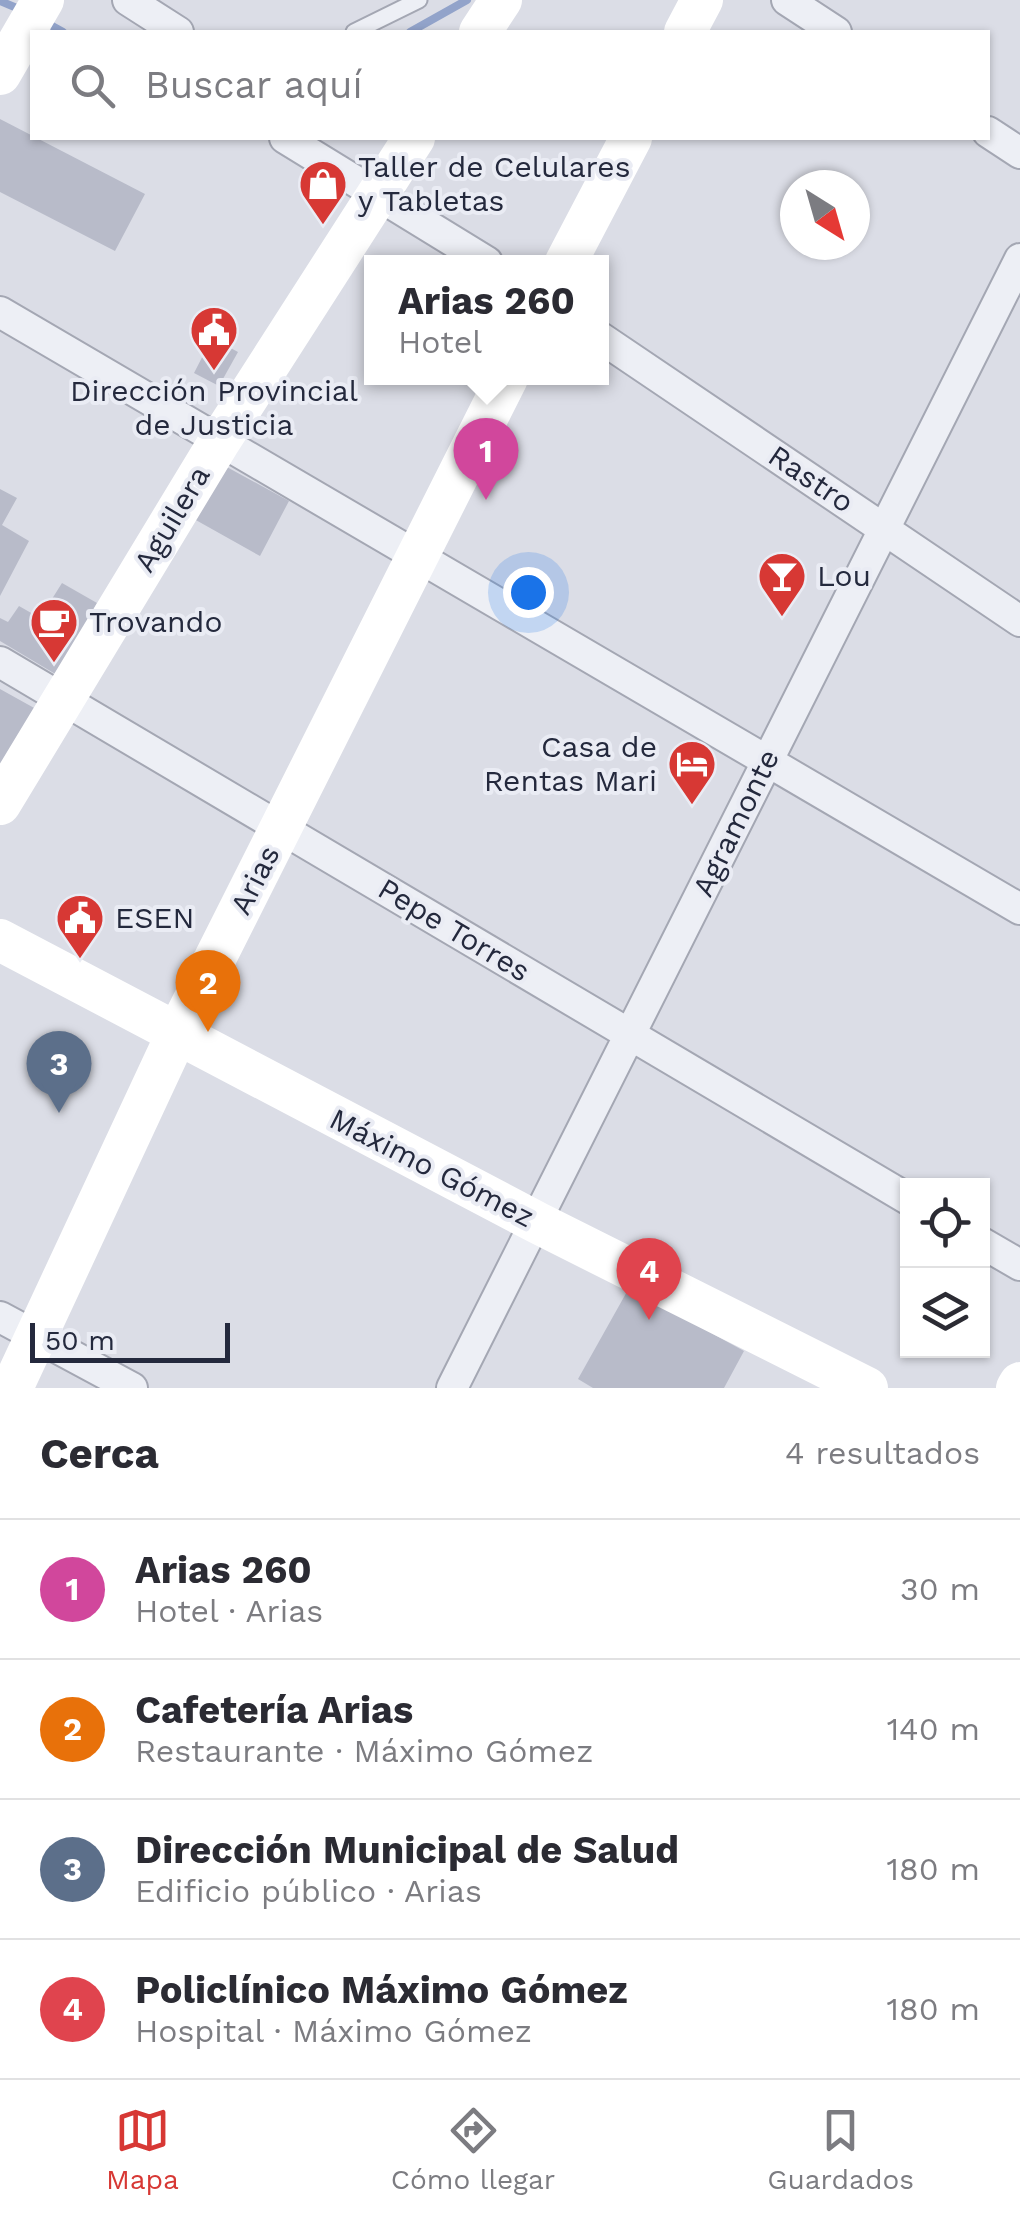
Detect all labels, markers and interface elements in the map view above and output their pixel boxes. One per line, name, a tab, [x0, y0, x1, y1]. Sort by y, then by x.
search box	[30, 30, 990, 140]
icon: search	[65, 58, 120, 113]
text: Buscar aquí	[145, 63, 363, 107]
place label: Taller de Celulares y Tabletas	[358, 149, 631, 218]
shop icon: Taller de Celulares y Tabletas	[297, 158, 349, 226]
north arrow	[780, 170, 870, 260]
popup	[364, 255, 609, 385]
text: Arias 260	[398, 279, 575, 323]
public building icon: Dirección Provincial de Justicia	[188, 304, 240, 372]
text: Hotel	[398, 323, 482, 361]
place label: Dirección Provincial de Justicia	[70, 373, 358, 442]
pin: 1	[454, 418, 518, 500]
street label: Rastro	[762, 437, 860, 520]
street label: Aguilera	[126, 459, 217, 578]
bar icon: Lou	[756, 550, 808, 618]
place label: Lou	[817, 558, 871, 593]
your location	[503, 567, 554, 618]
cafe icon: Trovando	[28, 596, 80, 664]
place label: Trovando	[89, 604, 222, 639]
place label: Casa de Rentas Mari	[484, 729, 657, 798]
hotel icon: Casa de Rentas Mari	[666, 738, 718, 806]
street label: Agramonte	[685, 743, 786, 902]
street label: Arias	[222, 839, 287, 920]
street label: Pepe Torres	[372, 871, 536, 989]
public building icon: ESEN	[54, 892, 106, 960]
place label: ESEN	[115, 900, 195, 935]
pin: 2	[176, 950, 240, 1032]
pin: 3	[27, 1030, 92, 1113]
street label: Máximo Gómez	[324, 1101, 540, 1234]
map controls	[900, 1178, 990, 1358]
button: locate	[900, 1178, 990, 1268]
pin: 4	[616, 1238, 682, 1320]
button: layers	[900, 1268, 990, 1358]
scale bar	[30, 1318, 230, 1362]
text: 50 m	[45, 1324, 115, 1357]
text: Cerca	[40, 1429, 159, 1478]
text: 4 resultados	[785, 1434, 980, 1472]
text: Arias 260	[135, 1548, 312, 1592]
text: 1	[66, 1570, 79, 1608]
text: 30 m	[900, 1570, 980, 1608]
text: Hotel · Arias	[135, 1592, 323, 1630]
text: Cafetería Arias	[135, 1688, 413, 1732]
text: 2	[63, 1710, 82, 1748]
text: 140 m	[887, 1710, 980, 1748]
text: Restaurante · Máximo Gómez	[135, 1732, 593, 1770]
text: Dirección Municipal de Salud	[135, 1828, 679, 1872]
text: 3	[63, 1850, 82, 1888]
text: 180 m	[886, 1850, 980, 1888]
text: Edificio público · Arias	[135, 1872, 482, 1910]
text: Policlínico Máximo Gómez	[135, 1968, 628, 2012]
text: 4	[62, 1990, 83, 2028]
text: 180 m	[886, 1990, 980, 2028]
text: Hospital · Máximo Gómez	[135, 2012, 532, 2050]
tab: Mapa	[106, 2103, 179, 2196]
tab: Cómo llegar	[391, 2103, 555, 2196]
tab: Guardados	[767, 2103, 914, 2196]

